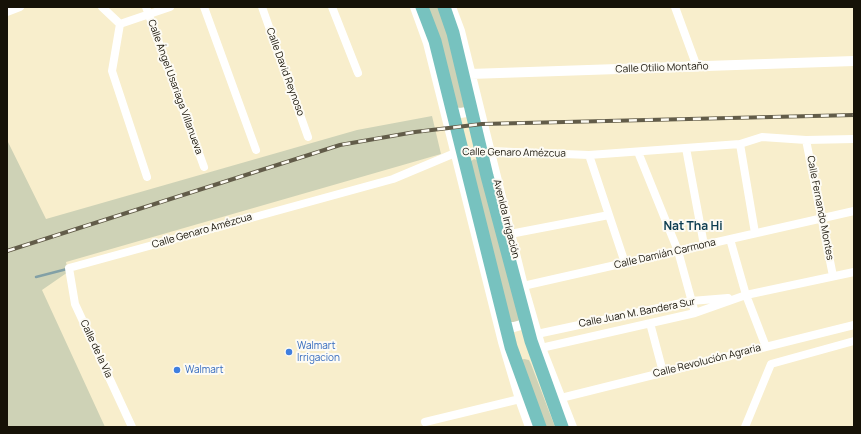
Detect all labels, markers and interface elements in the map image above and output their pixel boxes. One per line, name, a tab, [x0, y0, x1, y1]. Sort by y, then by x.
street label: Calle Ángel Usariaga Villanueva	[145, 18, 205, 156]
street label: Calle David Reynoso	[263, 26, 307, 118]
street label: Calle Otilio Montaño	[615, 60, 709, 76]
street label: Calle Genaro Amézcua	[462, 146, 566, 160]
street label: Calle Fernando Montes	[804, 155, 836, 261]
street label: Avenida Irrigación	[490, 178, 522, 260]
street label: Calle Genaro Amézcua	[151, 211, 253, 251]
district label: Nat Tha Hi	[663, 220, 723, 234]
street label: Calle Damián Carmona	[613, 236, 717, 272]
street label: Calle Juan M. Bandera Sur	[578, 296, 696, 330]
street label: Calle de la Vía	[77, 318, 115, 380]
place label: Walmart Irrigacion	[297, 340, 340, 364]
street label: Calle Revolución Agraria	[652, 342, 762, 380]
marker: Walmart Irrigacion	[284, 347, 294, 357]
place label: Walmart	[185, 364, 223, 376]
marker: Walmart	[172, 365, 182, 375]

